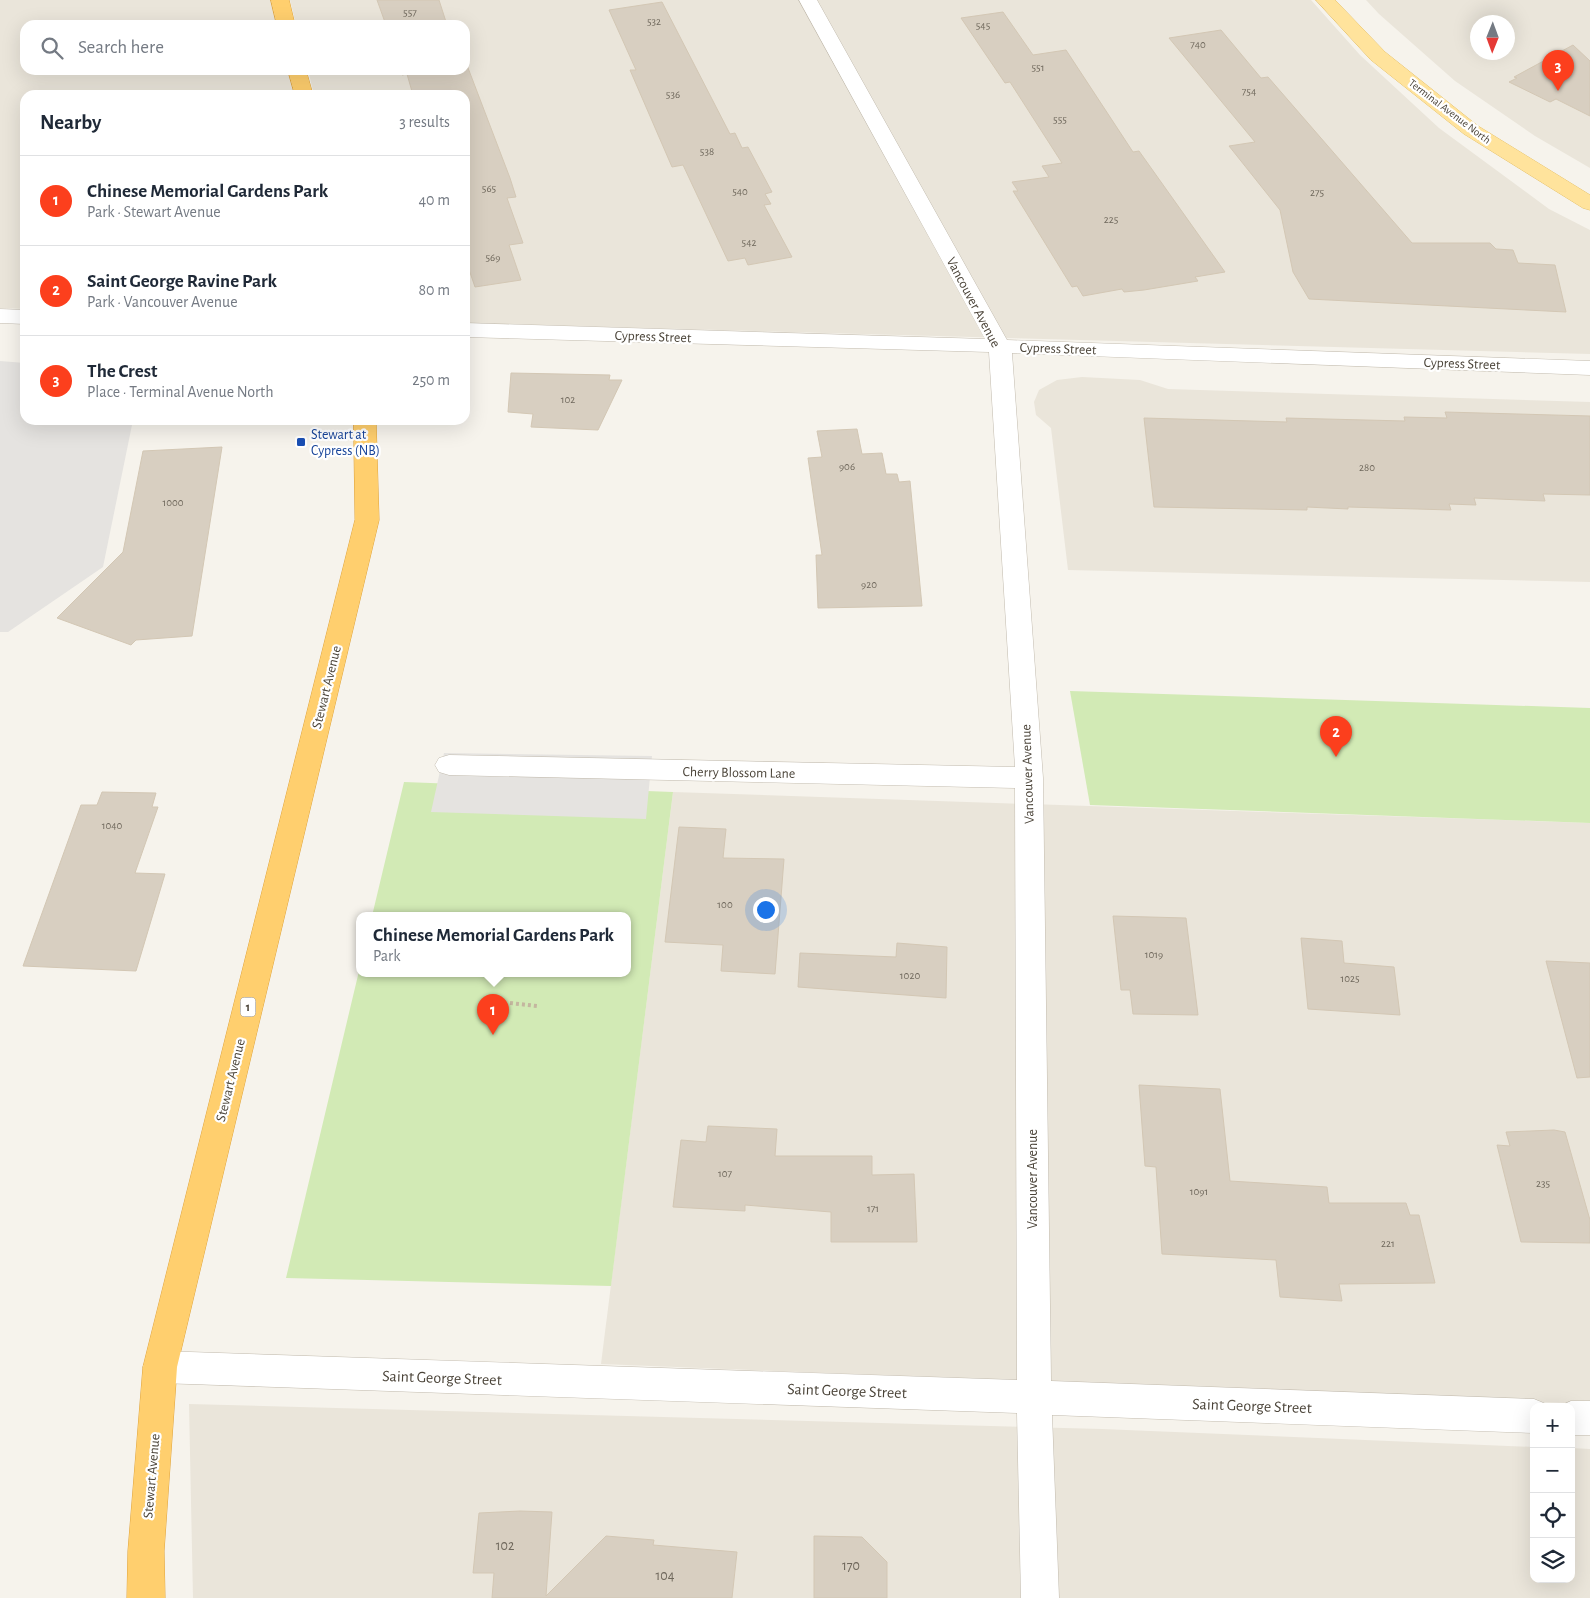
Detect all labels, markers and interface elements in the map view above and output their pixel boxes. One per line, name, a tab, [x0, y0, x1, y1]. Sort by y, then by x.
house number: 557	[403, 7, 417, 18]
north arrow	[1470, 15, 1515, 60]
house number: 532	[647, 16, 661, 27]
search box	[20, 20, 470, 75]
house number: 545	[976, 20, 991, 31]
icon: search	[38, 34, 66, 62]
text: Search here	[78, 38, 164, 57]
house number: 740	[1190, 39, 1206, 50]
pin: 3	[1542, 50, 1574, 91]
house number: 551	[1032, 62, 1044, 73]
street label: Terminal Avenue North	[1407, 77, 1493, 146]
house number: 754	[1242, 86, 1256, 97]
house number: 536	[666, 89, 680, 100]
text: Nearby	[40, 112, 101, 133]
text: 3 results	[399, 114, 450, 130]
house number: 555	[1053, 114, 1067, 125]
house number: 538	[700, 146, 714, 157]
text: Chinese Memorial Gardens Park	[87, 182, 328, 201]
house number: 565	[482, 183, 497, 194]
house number: 540	[732, 186, 748, 197]
house number: 275	[1310, 187, 1324, 198]
text: 1	[53, 192, 59, 208]
text: 40 m	[418, 192, 450, 208]
text: Park · Stewart Avenue	[87, 204, 221, 220]
house number: 225	[1104, 214, 1119, 225]
house number: 542	[742, 237, 756, 248]
house number: 569	[486, 252, 500, 263]
street label: Vancouver Avenue	[944, 255, 1003, 350]
text: Saint George Ravine Park	[87, 272, 277, 291]
text: 2	[52, 282, 60, 298]
text: 80 m	[419, 282, 450, 298]
text: Park · Vancouver Avenue	[87, 294, 238, 310]
street label: Cypress Street	[614, 329, 692, 345]
street label: Cypress Street	[1019, 341, 1097, 357]
street label: Cypress Street	[1423, 356, 1501, 372]
text: The Crest	[87, 362, 157, 381]
text: 3	[53, 372, 59, 388]
text: 250 m	[412, 372, 450, 388]
text: Place · Terminal Avenue North	[87, 384, 274, 400]
house number: 102	[561, 394, 575, 405]
place label: Stewart at Cypress (NB)	[311, 428, 380, 458]
marker: Stewart at Cypress (NB)	[295, 436, 307, 448]
house number: 906	[839, 461, 855, 472]
house number: 280	[1359, 462, 1375, 473]
house number: 1000	[162, 497, 184, 508]
house number: 920	[861, 579, 877, 590]
street label: Stewart Avenue	[310, 644, 344, 730]
pin: 2	[1320, 716, 1352, 757]
street label: Vancouver Avenue	[1019, 724, 1037, 824]
street label: Cherry Blossom Lane	[682, 765, 796, 781]
house number: 1040	[102, 820, 123, 831]
your location	[753, 897, 779, 923]
house number: 100	[717, 899, 733, 910]
popup	[356, 912, 631, 977]
text: Chinese Memorial Gardens Park	[373, 926, 614, 945]
text: Park	[373, 948, 401, 964]
house number: 1019	[1145, 949, 1163, 960]
house number: 1020	[900, 970, 920, 981]
house number: 1025	[1340, 973, 1360, 984]
pin: 1	[477, 994, 509, 1035]
road number: 1	[240, 998, 256, 1016]
street label: Stewart Avenue	[214, 1037, 248, 1123]
street label: Vancouver Avenue	[1026, 1129, 1040, 1229]
house number: 107	[718, 1168, 732, 1179]
house number: 235	[1536, 1178, 1550, 1189]
house number: 1091	[1190, 1186, 1208, 1197]
house number: 171	[867, 1203, 879, 1214]
house number: 221	[1381, 1238, 1395, 1249]
street label: Saint George Street	[382, 1368, 502, 1388]
street label: Saint George Street	[787, 1381, 907, 1401]
street label: Saint George Street	[1192, 1396, 1312, 1416]
map controls	[1530, 1403, 1575, 1583]
button: +	[1530, 1403, 1575, 1448]
street label: Stewart Avenue	[141, 1433, 163, 1519]
button: −	[1530, 1448, 1575, 1493]
button: locate	[1530, 1493, 1575, 1538]
button: layers	[1530, 1538, 1575, 1583]
house number: 102	[496, 1539, 514, 1553]
house number: 170	[842, 1559, 860, 1573]
house number: 104	[656, 1569, 675, 1583]

